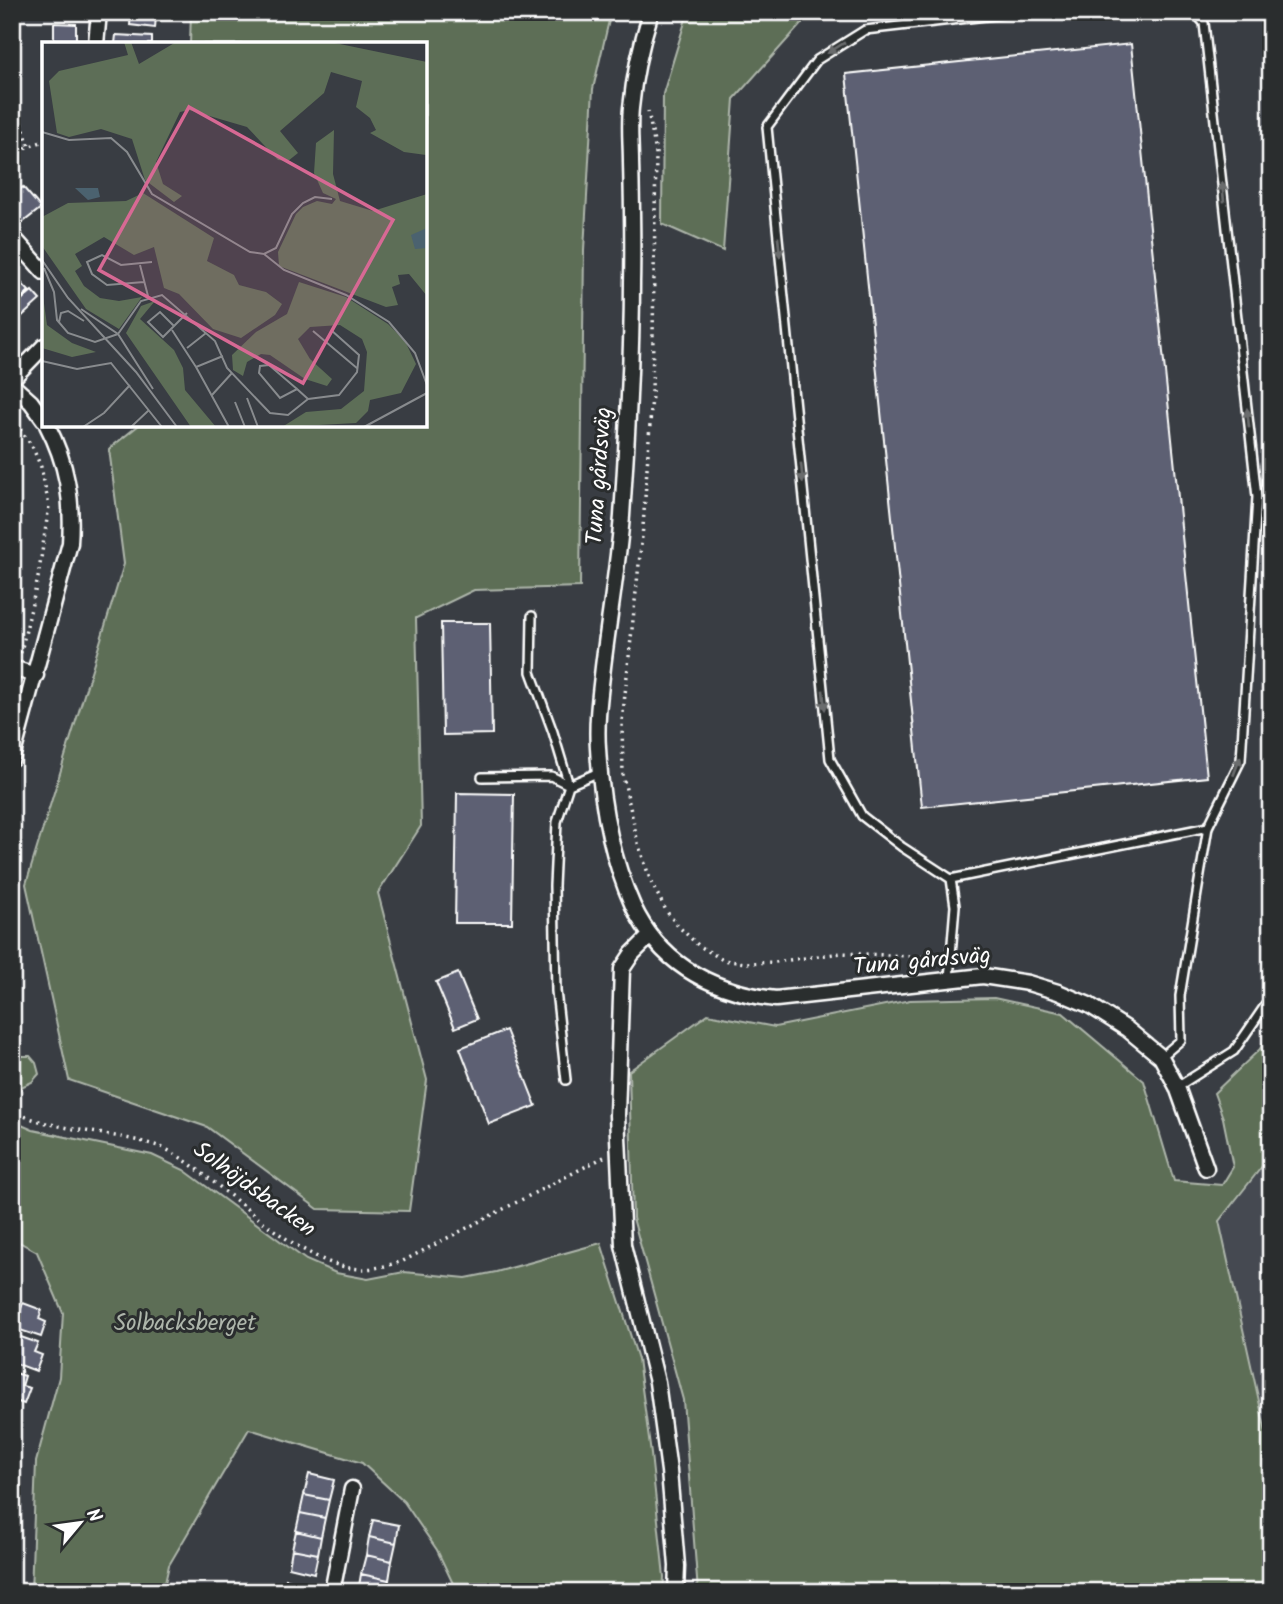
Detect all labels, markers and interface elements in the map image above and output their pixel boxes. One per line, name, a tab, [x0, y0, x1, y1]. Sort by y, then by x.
one-way arrow	[827, 41, 846, 54]
inset map	[42, 42, 427, 427]
one-way arrow	[1217, 181, 1228, 203]
one-way arrow	[774, 236, 785, 258]
street label: Tuna gårdsväg	[577, 406, 623, 546]
one-way arrow	[1243, 407, 1254, 429]
one-way arrow	[796, 463, 807, 485]
one-way arrow	[819, 689, 830, 711]
one-way arrow	[1232, 755, 1243, 776]
street label: Tuna gårdsväg	[852, 938, 992, 986]
street label: Solhöjdsbacken	[185, 1133, 323, 1247]
park label: Solbacksberget	[114, 1306, 257, 1342]
north arrow	[46, 1488, 116, 1558]
text: N	[77, 1503, 109, 1528]

